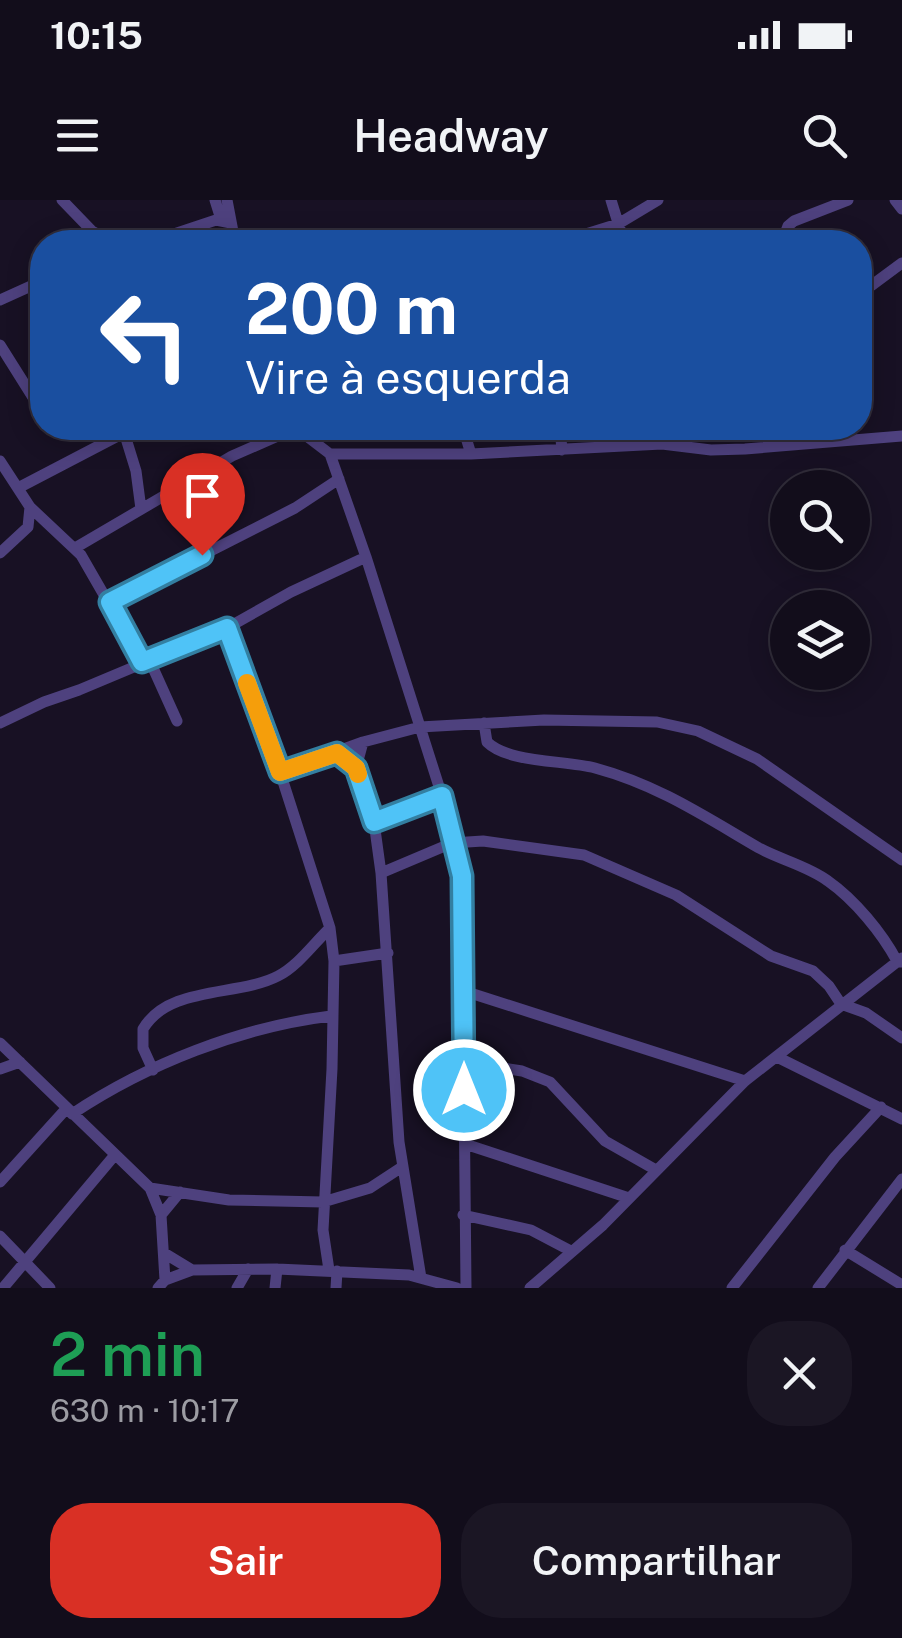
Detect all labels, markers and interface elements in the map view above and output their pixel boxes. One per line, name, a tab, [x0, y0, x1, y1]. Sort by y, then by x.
text: 10:15	[50, 13, 143, 58]
icon: menu	[50, 108, 105, 163]
icon: search	[797, 108, 852, 163]
text: Headway	[353, 109, 549, 162]
text: 200 m	[245, 267, 458, 350]
icon: left	[80, 270, 210, 400]
text: Vire à esquerda	[245, 351, 571, 404]
pin	[160, 453, 245, 556]
icon: arrive	[175, 468, 230, 523]
map controls	[770, 470, 870, 690]
button: search	[770, 470, 870, 570]
button: layers	[770, 590, 870, 690]
position arrow	[412, 1038, 516, 1142]
text: 2 min	[50, 1319, 205, 1390]
button: close	[747, 1321, 852, 1426]
text: 630 m · 10:17	[50, 1392, 239, 1429]
button: Sair	[50, 1503, 441, 1618]
button: Compartilhar	[461, 1503, 852, 1618]

